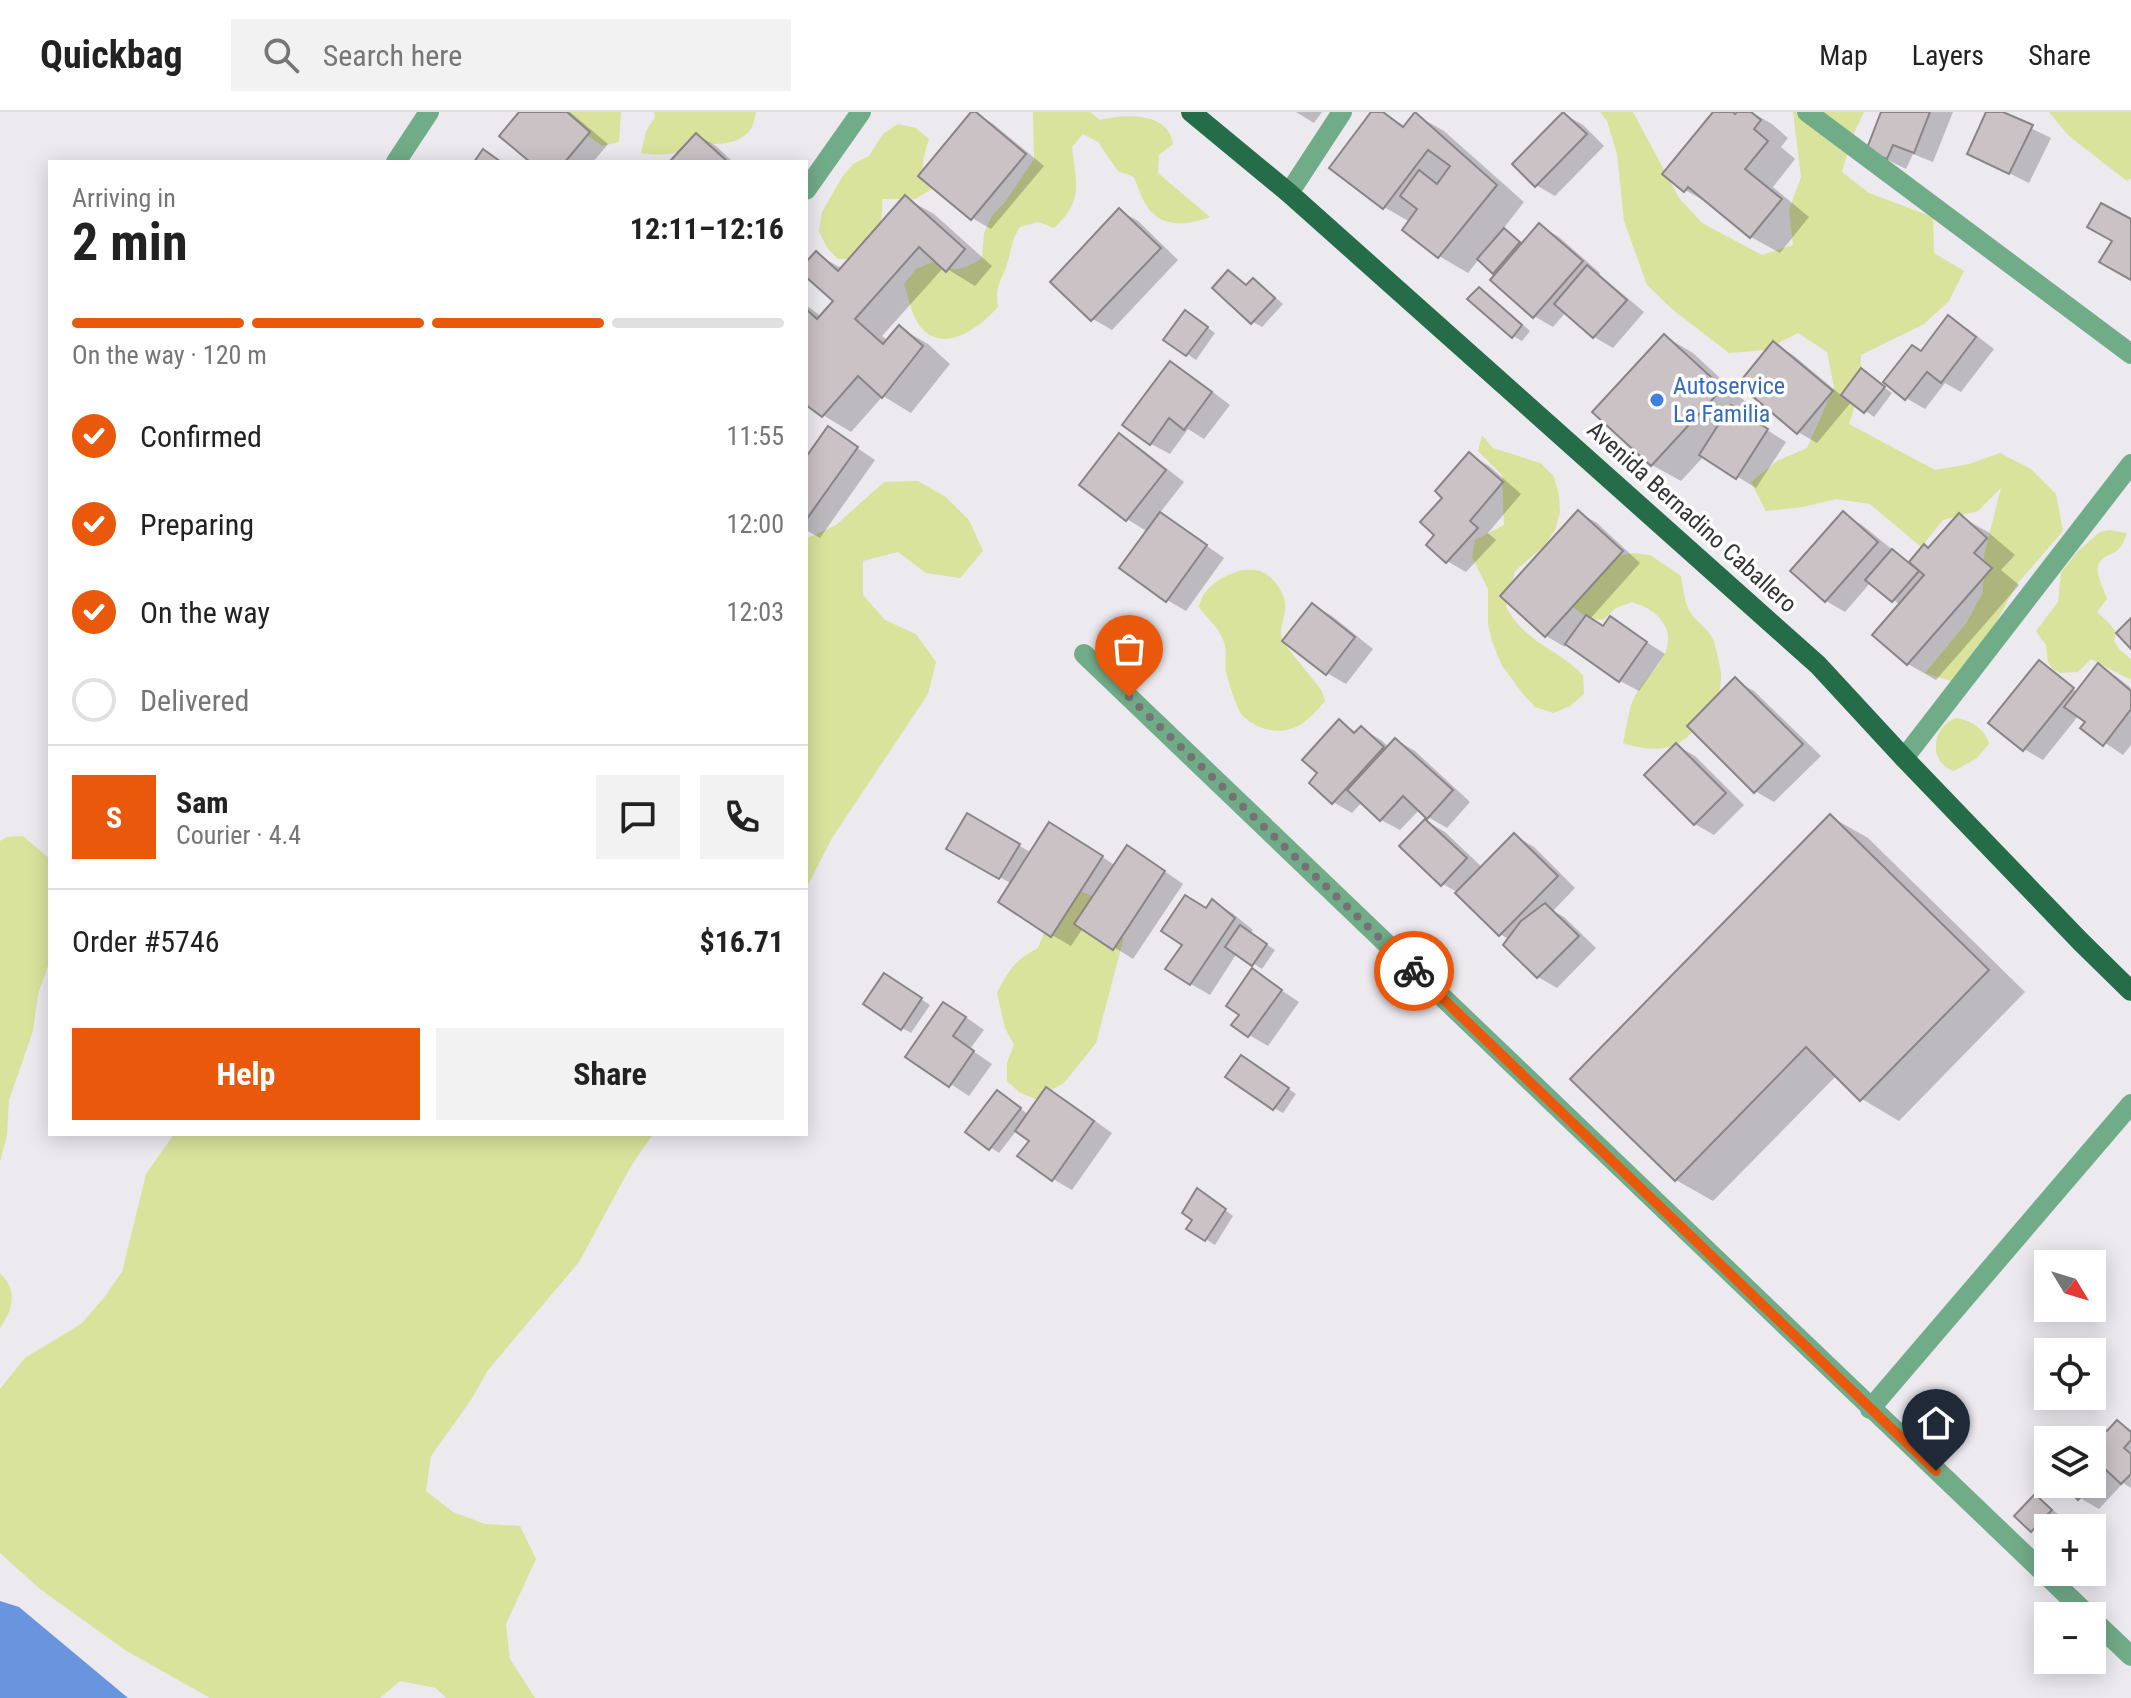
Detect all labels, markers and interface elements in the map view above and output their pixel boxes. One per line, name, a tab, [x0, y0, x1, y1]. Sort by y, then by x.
search box	[231, 19, 791, 91]
text: Quickbag	[40, 33, 183, 77]
icon: search	[259, 33, 303, 77]
text: Search here	[323, 38, 462, 73]
text: Map	[1819, 39, 1868, 72]
text: Layers	[1912, 39, 1984, 72]
text: Share	[2028, 39, 2091, 72]
text: Arriving in	[72, 183, 176, 213]
text: 12:11–12:16	[630, 211, 784, 246]
text: 2 min	[72, 212, 188, 273]
text: On the way · 120 m	[72, 340, 267, 370]
place label: Autoservice La Familia	[1673, 372, 1785, 428]
marker: Autoservice La Familia	[1648, 391, 1666, 409]
icon: check	[72, 414, 116, 458]
street label: Avenida Bernadino Caballero	[1582, 416, 1802, 618]
text: Confirmed	[140, 419, 262, 454]
text: 11:55	[727, 421, 784, 451]
icon: check	[72, 502, 116, 546]
text: Preparing	[140, 507, 254, 542]
text: 12:00	[727, 509, 784, 539]
icon: check	[72, 590, 116, 634]
text: On the way	[140, 595, 270, 630]
text: 12:03	[727, 597, 784, 627]
pin	[1095, 615, 1163, 697]
icon: bag	[1107, 627, 1151, 671]
text: Delivered	[140, 683, 249, 718]
button: chat	[596, 775, 680, 859]
button: phone	[700, 775, 784, 859]
text: Sam	[176, 785, 229, 820]
text: S	[106, 800, 122, 835]
text: Courier · 4.4	[176, 820, 301, 850]
text: Order #5746	[72, 924, 220, 959]
text: $16.71	[699, 924, 784, 959]
courier	[1374, 931, 1454, 1011]
icon: bike	[1392, 949, 1436, 993]
button: Help	[72, 1028, 420, 1120]
button: Share	[436, 1028, 784, 1120]
north arrow	[2034, 1250, 2106, 1322]
map controls	[2034, 1250, 2106, 1674]
button: locate	[2034, 1338, 2106, 1410]
pin	[1902, 1389, 1970, 1471]
icon: home	[1914, 1401, 1958, 1445]
button: layers	[2034, 1426, 2106, 1498]
button: +	[2034, 1514, 2106, 1586]
button: −	[2034, 1602, 2106, 1674]

